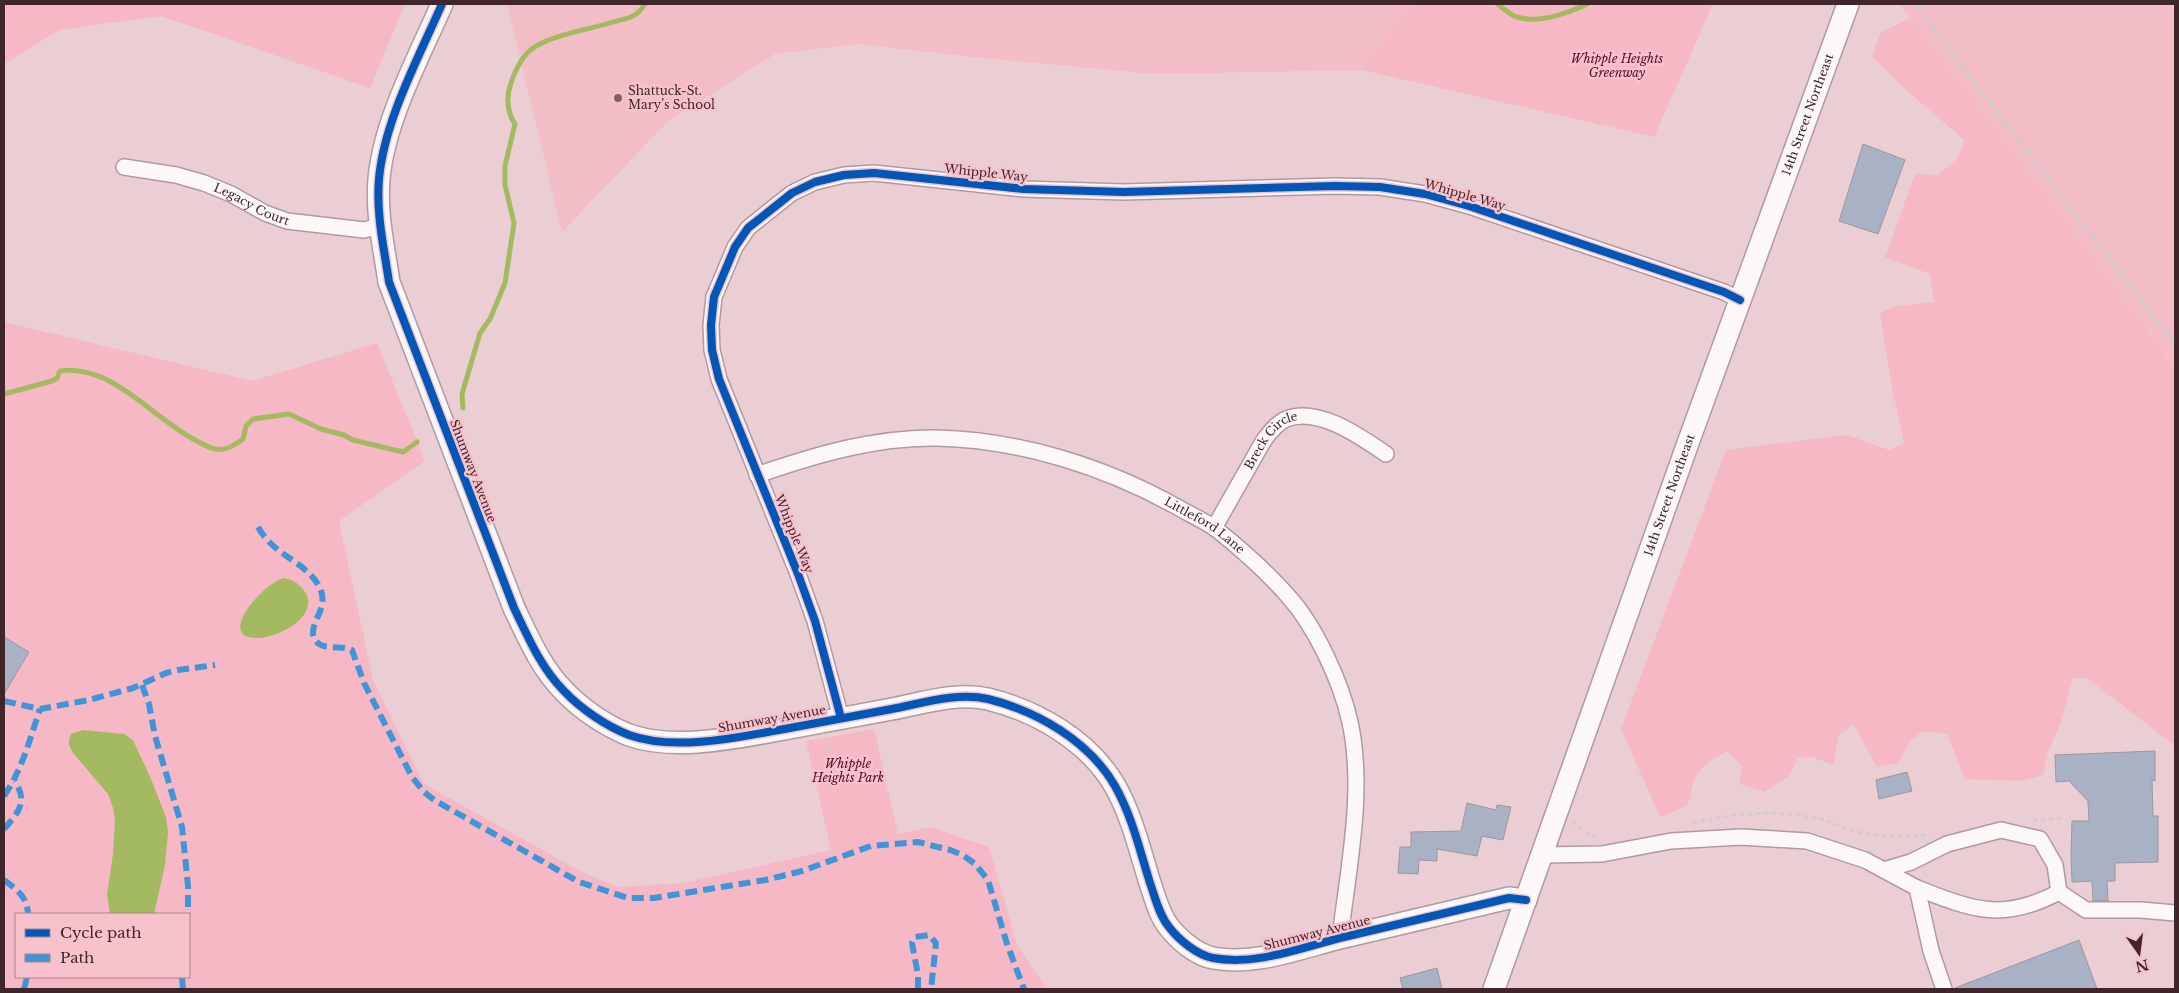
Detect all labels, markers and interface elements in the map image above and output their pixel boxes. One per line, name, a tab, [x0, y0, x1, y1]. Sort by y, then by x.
park label: Whipple Heights Greenway	[1571, 51, 1664, 80]
street label: 14th Street Northeast	[1778, 51, 1836, 177]
place label: Shattuck-St. Mary’s School	[628, 83, 715, 112]
marker: Shattuck-St. Mary’s School	[612, 92, 624, 104]
street label: Whipple Way	[943, 161, 1029, 184]
street label: Whipple Way	[1422, 175, 1508, 213]
street label: Legacy Court	[212, 180, 292, 228]
street label: Breck Circle	[1241, 408, 1299, 472]
street label: Shumway Avenue	[447, 417, 500, 525]
street label: 14th Street Northeast	[1640, 431, 1698, 558]
street label: Whipple Way	[771, 491, 817, 576]
street label: Littleford Lane	[1162, 493, 1248, 557]
street label: Shumway Avenue	[717, 702, 827, 735]
park label: Whipple Heights Park	[811, 756, 884, 785]
street label: Shumway Avenue	[1262, 912, 1372, 953]
legend	[15, 913, 190, 978]
text: Cycle path	[60, 923, 142, 942]
north arrow	[2114, 928, 2164, 978]
text: Path	[60, 948, 94, 967]
text: N	[2134, 955, 2151, 976]

